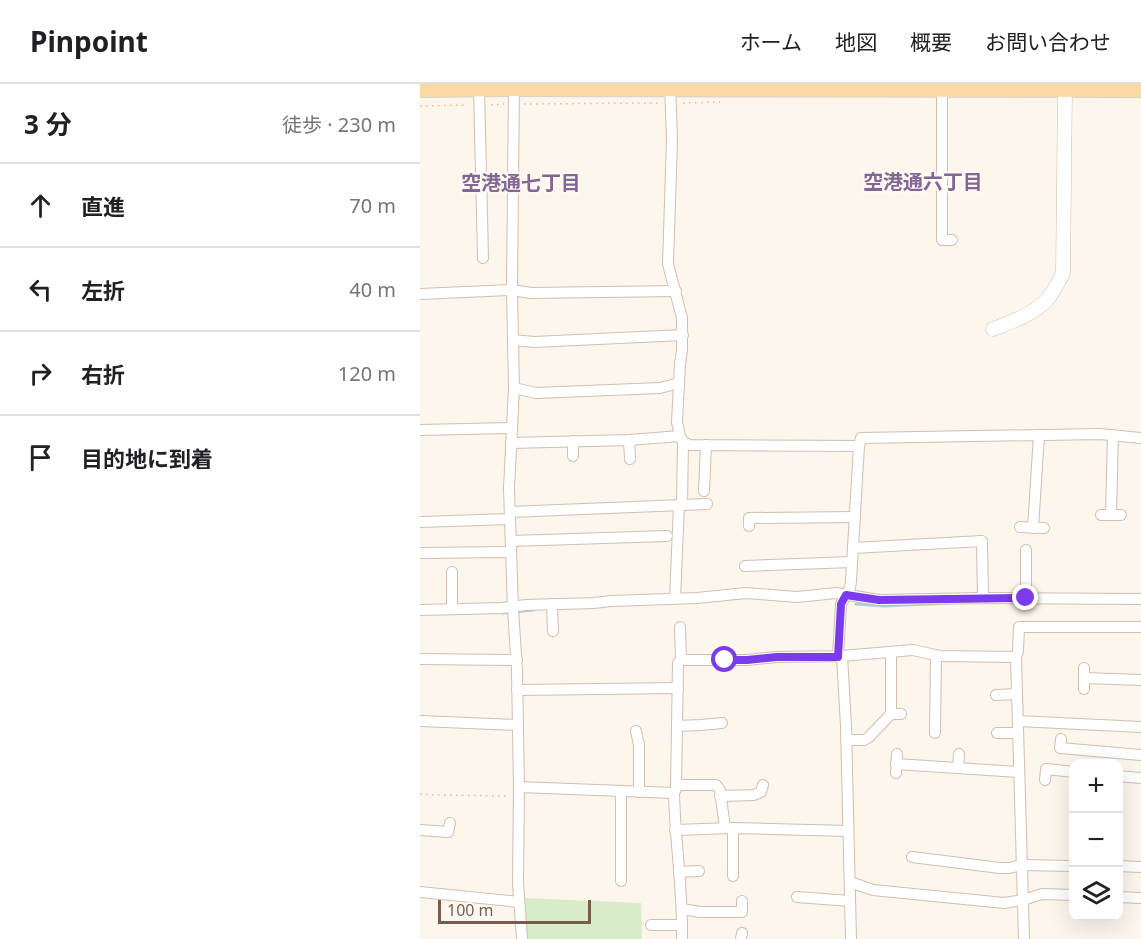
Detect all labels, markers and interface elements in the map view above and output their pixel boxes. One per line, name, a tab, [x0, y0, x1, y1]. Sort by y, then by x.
text: Pinpoint	[30, 22, 148, 60]
text: ホーム	[740, 28, 802, 56]
text: 地図	[835, 28, 877, 56]
text: 概要	[910, 28, 952, 56]
text: お問い合わせ	[985, 28, 1111, 56]
text: 3 分	[24, 106, 72, 142]
text: 徒歩 · 230 m	[282, 111, 396, 138]
district label: 空港通六丁目	[863, 168, 983, 195]
district label: 空港通七丁目	[461, 169, 581, 196]
icon: ahead	[24, 189, 57, 222]
text: 直進	[81, 191, 125, 221]
text: 70 m	[349, 192, 396, 219]
icon: left	[24, 273, 57, 306]
text: 左折	[81, 275, 125, 305]
text: 40 m	[349, 276, 396, 303]
icon: right	[24, 357, 57, 390]
text: 右折	[81, 359, 125, 389]
text: 120 m	[338, 360, 396, 387]
icon: arrive	[24, 441, 57, 474]
text: 目的地に到着	[81, 443, 213, 473]
route end	[1012, 584, 1038, 610]
route start	[711, 646, 737, 672]
map controls	[1069, 759, 1123, 921]
button: +	[1069, 759, 1123, 813]
button: −	[1069, 813, 1123, 867]
button: layers	[1069, 867, 1123, 921]
scale bar	[438, 897, 591, 924]
text: 100 m	[447, 899, 494, 921]

